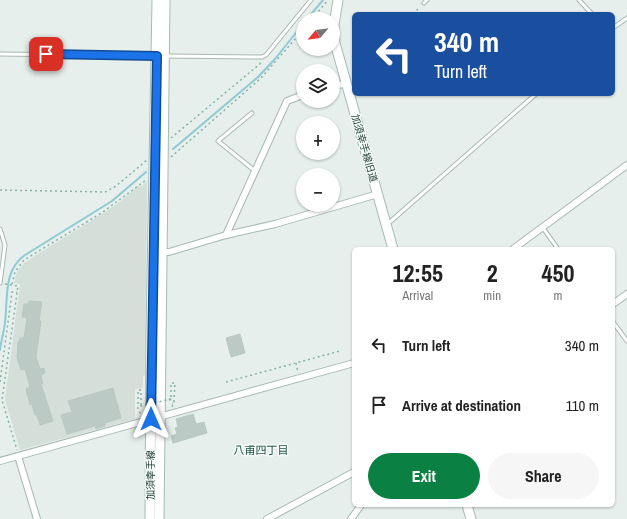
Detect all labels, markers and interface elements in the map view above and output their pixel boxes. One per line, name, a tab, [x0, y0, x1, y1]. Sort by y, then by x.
north arrow	[296, 12, 340, 56]
map controls	[296, 12, 340, 212]
text: 340 m	[434, 23, 499, 61]
icon: left	[368, 28, 420, 80]
pin	[29, 37, 63, 71]
icon: arrive	[35, 43, 57, 65]
text: Turn left	[434, 59, 487, 84]
button: layers	[296, 64, 340, 108]
street label: 加須幸手線旧道	[349, 113, 380, 184]
button: +	[296, 116, 340, 160]
button: −	[296, 168, 340, 212]
text: 12:55	[393, 257, 443, 289]
text: 2	[487, 257, 498, 289]
text: 450	[542, 257, 574, 289]
text: Arrival	[402, 287, 433, 304]
text: min	[483, 287, 501, 304]
text: m	[554, 287, 562, 304]
icon: left	[368, 334, 390, 356]
text: Turn left	[402, 335, 450, 356]
text: 340 m	[565, 335, 599, 356]
icon: arrive	[368, 394, 390, 416]
text: Arrive at destination	[402, 395, 521, 416]
text: 110 m	[566, 395, 599, 416]
position arrow	[130, 398, 172, 440]
district label: 八甫四丁目	[234, 443, 289, 457]
street label: 加須幸手線	[144, 450, 157, 500]
button: Exit	[368, 453, 480, 499]
button: Share	[488, 453, 599, 499]

